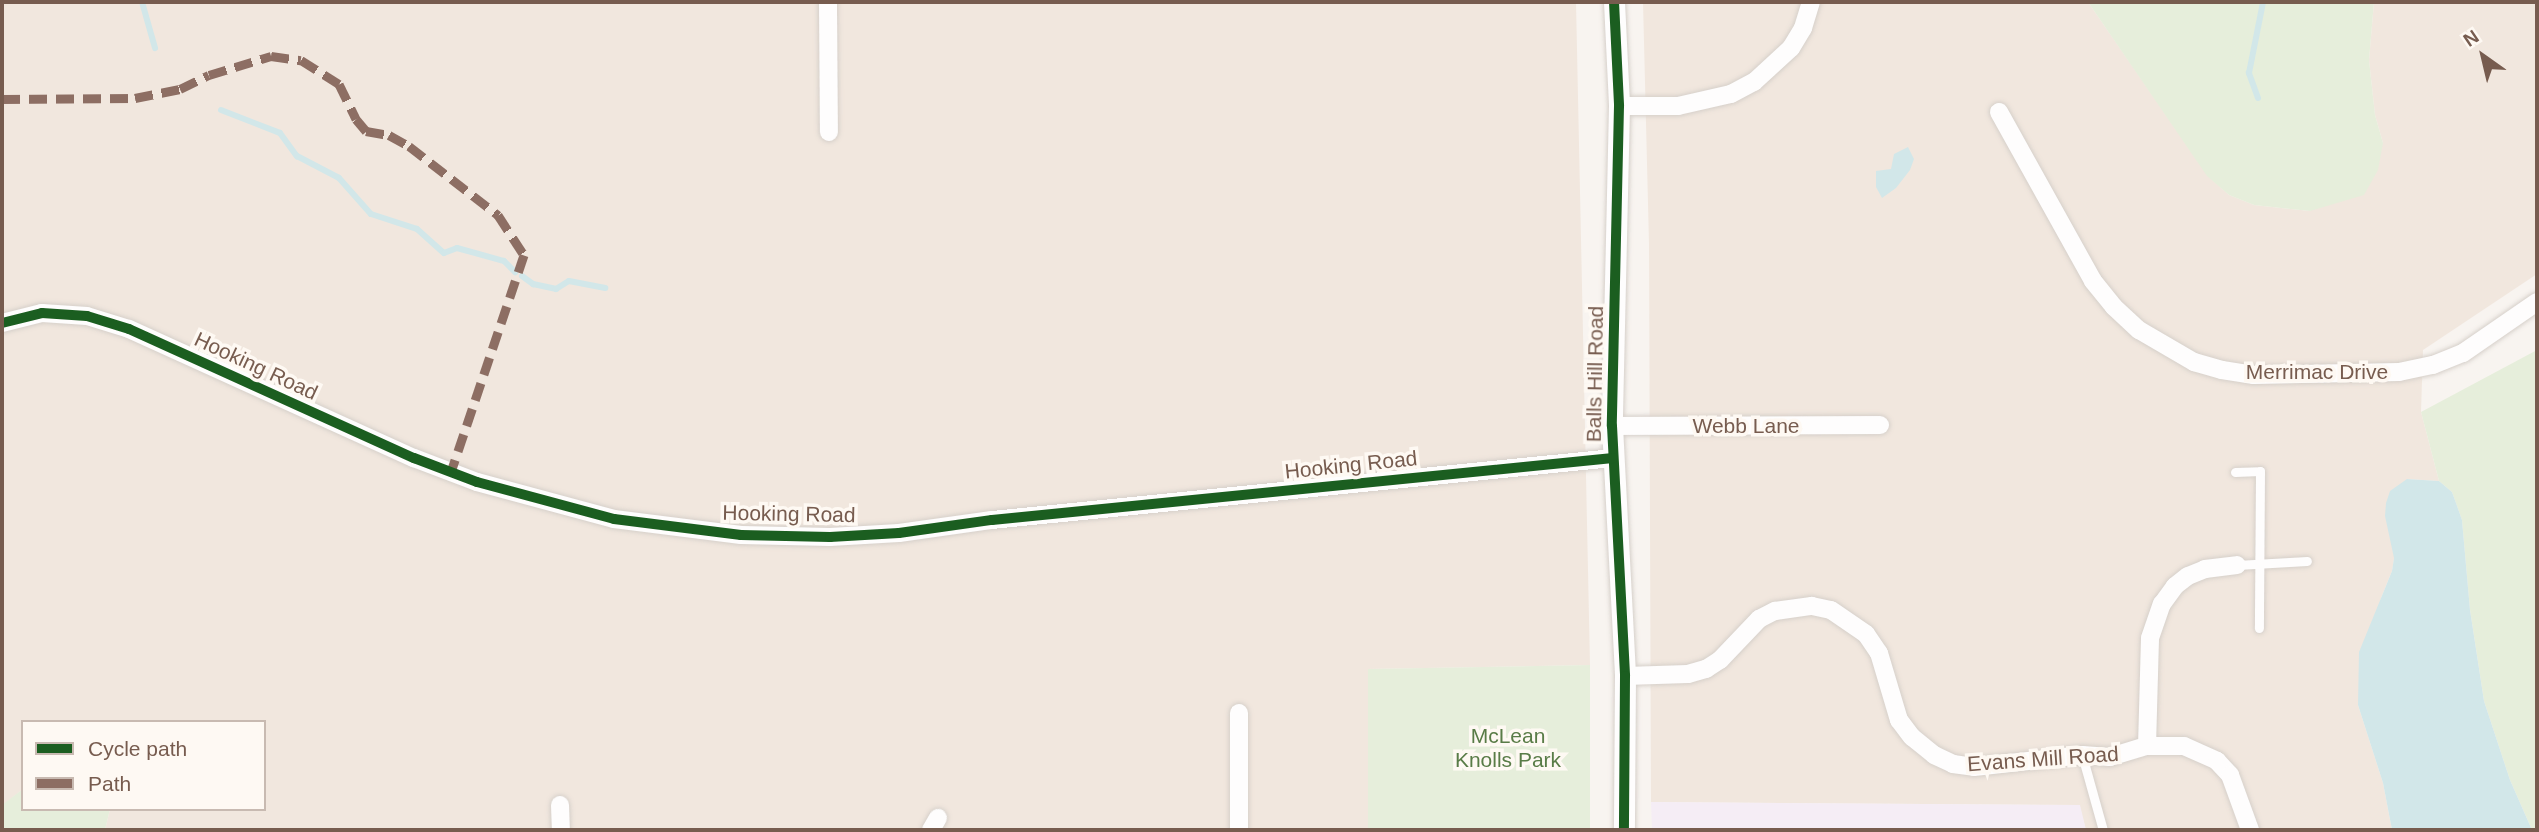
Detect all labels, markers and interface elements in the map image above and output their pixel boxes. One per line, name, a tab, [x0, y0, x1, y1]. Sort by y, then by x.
north arrow	[2448, 21, 2518, 91]
text: N	[2459, 26, 2483, 51]
street label: Balls Hill Road	[1581, 306, 1609, 442]
street label: Hooking Road	[190, 326, 322, 406]
street label: Merrimac Drive	[2246, 359, 2388, 385]
street label: Webb Lane	[1692, 413, 1800, 439]
street label: Hooking Road	[1284, 446, 1418, 484]
street label: Hooking Road	[722, 500, 856, 528]
legend	[21, 720, 266, 811]
park label: McLean Knolls Park	[1455, 723, 1561, 773]
text: Cycle path	[88, 737, 187, 760]
street label: Evans Mill Road	[1966, 741, 2120, 777]
text: Path	[88, 772, 131, 795]

